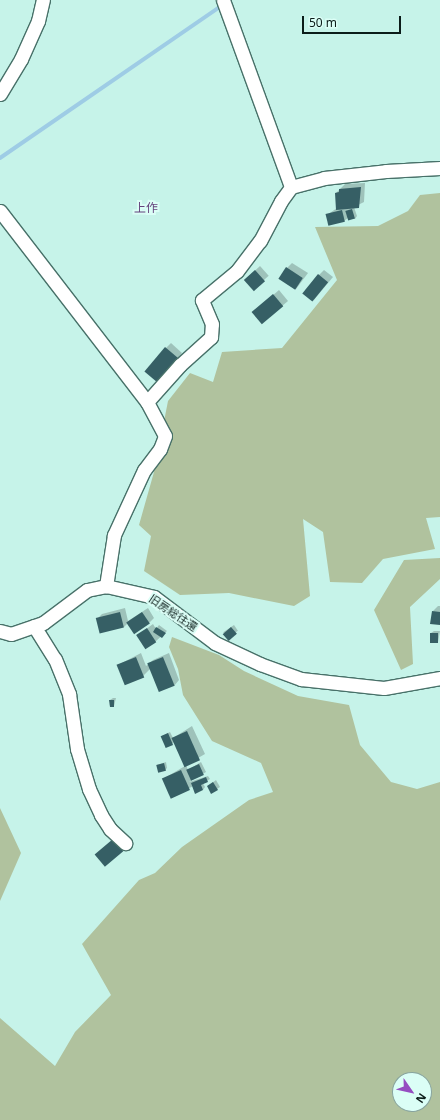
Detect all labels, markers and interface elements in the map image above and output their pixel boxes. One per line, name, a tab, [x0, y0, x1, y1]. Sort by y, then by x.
scale bar	[304, 8, 403, 34]
text: 50 m	[309, 14, 337, 31]
district label: 上作	[134, 201, 158, 215]
street label: 旧房総往還	[147, 592, 199, 634]
north arrow	[392, 1072, 432, 1112]
text: N	[413, 1091, 430, 1106]

